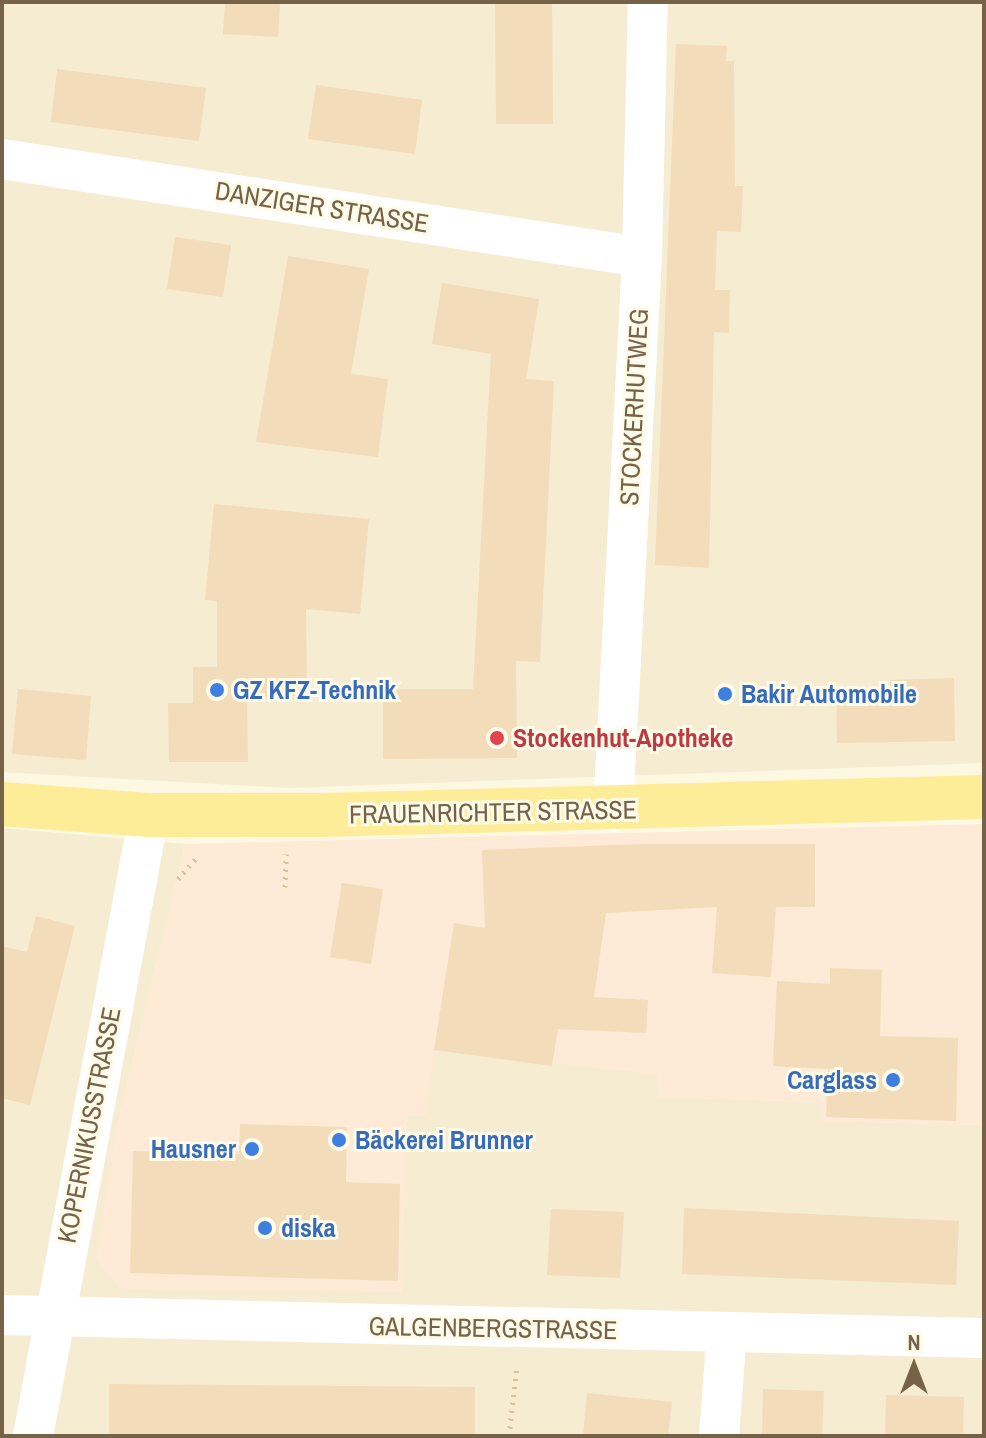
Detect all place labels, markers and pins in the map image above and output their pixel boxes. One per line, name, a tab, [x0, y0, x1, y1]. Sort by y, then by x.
place label: GZ KFZ-Technik	[233, 674, 396, 706]
place label: Bakir Automobile	[741, 678, 918, 710]
marker: GZ KFZ-Technik	[208, 681, 226, 699]
marker: Bakir Automobile	[716, 685, 734, 703]
place label: Stockenhut-Apotheke	[513, 722, 733, 754]
marker: Stockenhut-Apotheke	[488, 729, 506, 747]
place label: Carglass	[787, 1064, 877, 1096]
marker: Carglass	[884, 1071, 902, 1089]
place label: Bäckerei Brunner	[355, 1124, 533, 1156]
marker: Bäckerei Brunner	[330, 1131, 348, 1149]
place label: Hausner	[151, 1133, 236, 1165]
marker: Hausner	[243, 1140, 261, 1158]
place label: diska	[281, 1212, 336, 1244]
marker: diska	[256, 1219, 274, 1237]

